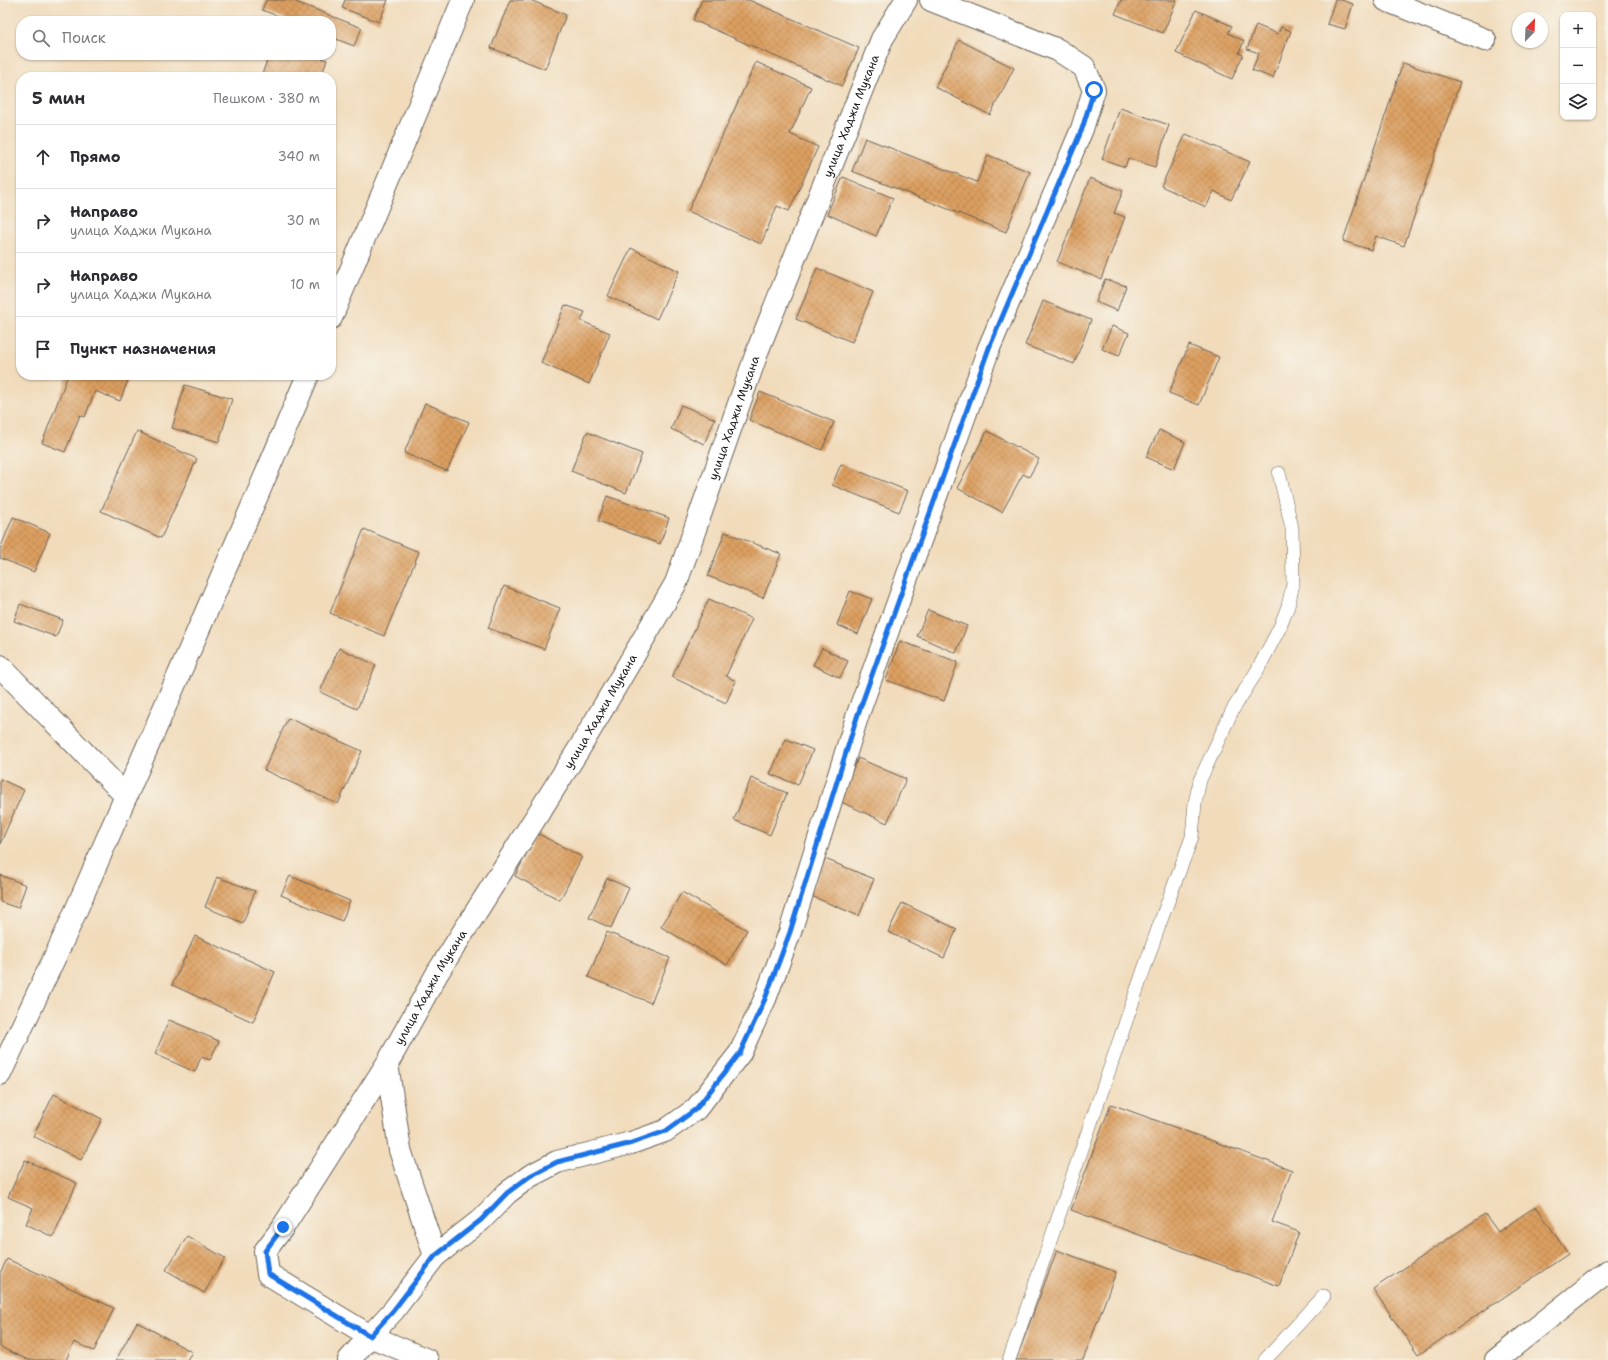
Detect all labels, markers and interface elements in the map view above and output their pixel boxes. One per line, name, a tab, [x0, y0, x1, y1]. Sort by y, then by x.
north arrow	[1512, 12, 1548, 48]
map controls	[1560, 12, 1596, 120]
button: +	[1560, 12, 1596, 48]
search box	[16, 16, 336, 60]
icon: search	[30, 27, 52, 49]
text: Поиск	[62, 28, 106, 48]
button: −	[1560, 48, 1596, 84]
street label: улица Хаджи Мукана	[820, 52, 883, 180]
route start	[1085, 81, 1103, 99]
button: layers	[1560, 84, 1596, 120]
text: 5 мин	[32, 87, 85, 109]
text: Пешком · 380 m	[213, 90, 320, 107]
icon: ahead	[32, 146, 54, 168]
text: Прямо	[70, 147, 120, 167]
text: 340 m	[278, 148, 320, 165]
text: Направо	[70, 202, 138, 222]
icon: right	[32, 210, 54, 232]
text: 30 m	[286, 212, 320, 229]
text: улица Хаджи Мукана	[70, 222, 212, 239]
text: Направо	[70, 266, 138, 286]
icon: right	[32, 274, 54, 296]
text: 10 m	[290, 276, 320, 293]
text: улица Хаджи Мукана	[70, 286, 212, 303]
icon: arrive	[32, 338, 54, 360]
text: Пункт назначения	[70, 339, 216, 359]
street label: улица Хаджи Мукана	[705, 353, 763, 482]
street label: улица Хаджи Мукана	[560, 651, 641, 772]
street label: улица Хаджи Мукана	[391, 926, 471, 1048]
route end	[274, 1218, 292, 1236]

